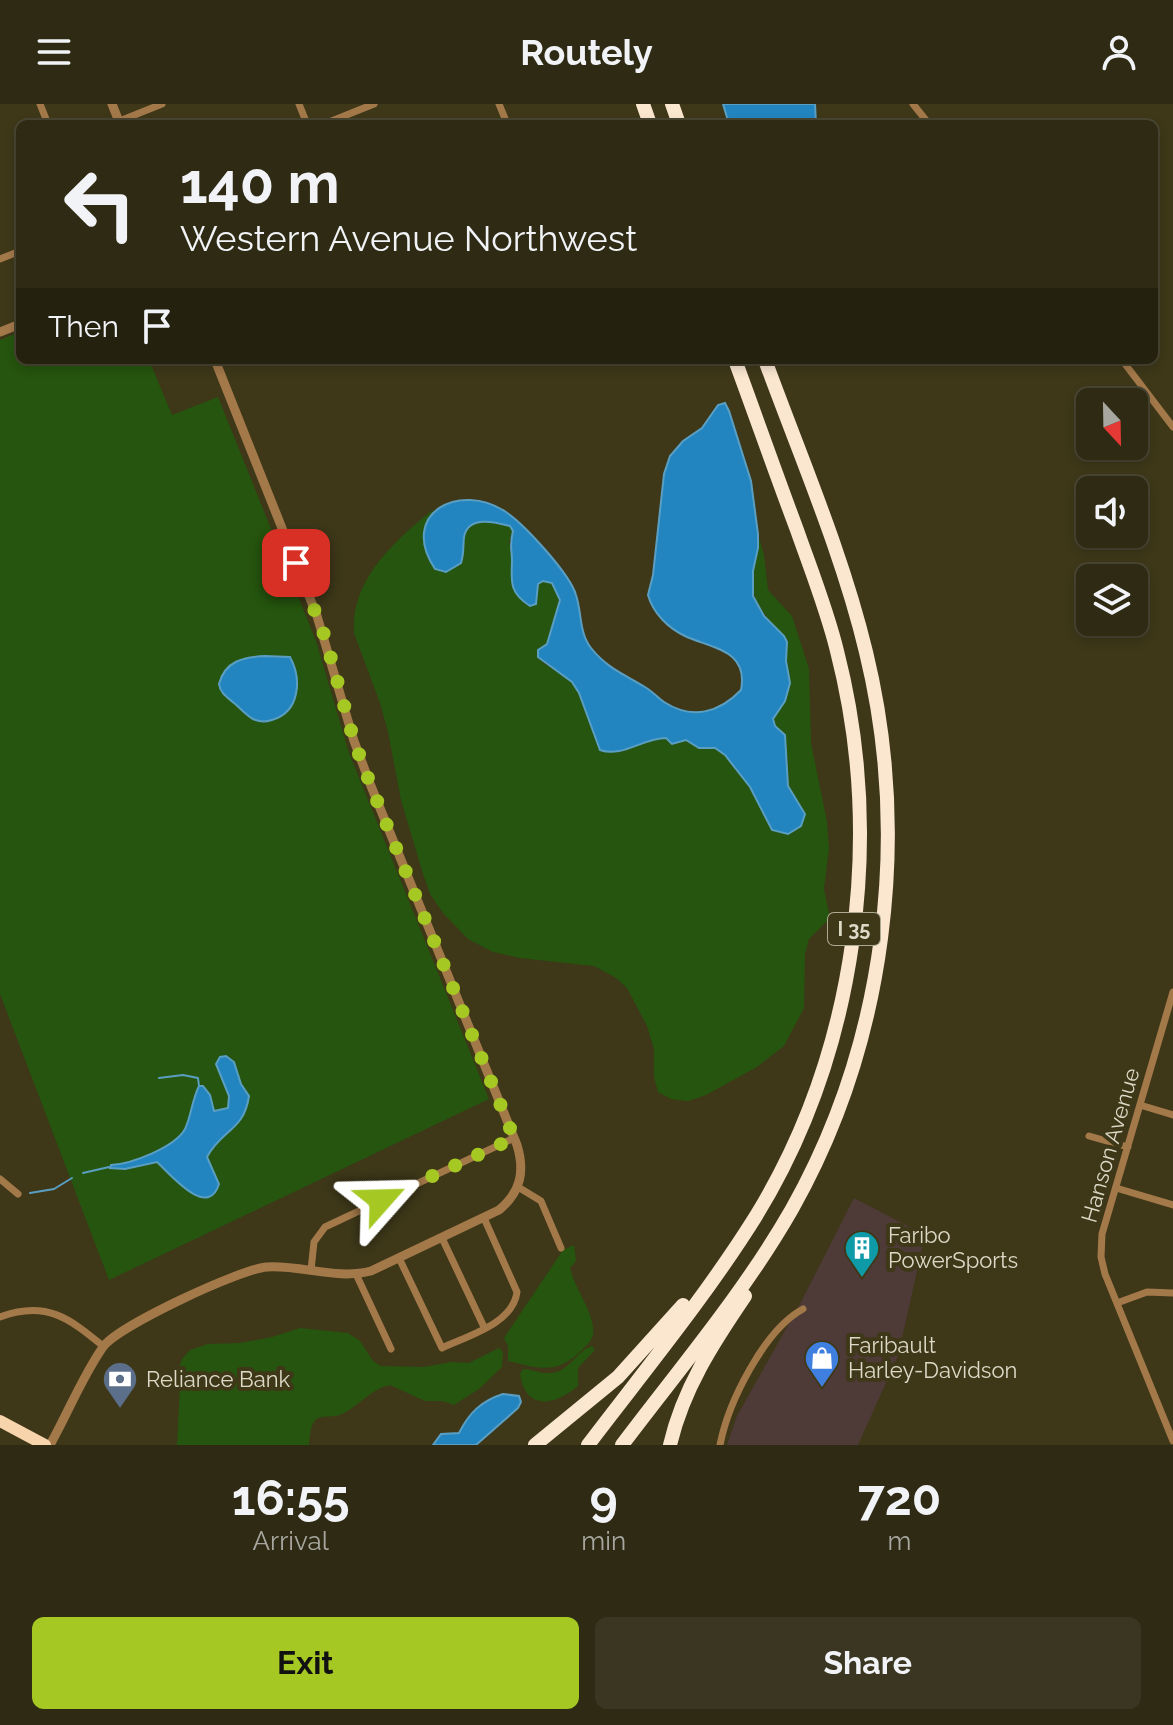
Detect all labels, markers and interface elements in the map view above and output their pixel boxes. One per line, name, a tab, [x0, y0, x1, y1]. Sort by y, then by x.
icon: menu	[32, 30, 76, 74]
icon: person	[1097, 30, 1141, 74]
text: Routely	[520, 31, 653, 73]
text: 140 m	[180, 150, 340, 216]
icon: left	[48, 152, 152, 256]
text: Western Avenue Northwest	[180, 217, 637, 259]
icon: arrive	[135, 304, 179, 348]
text: Then	[48, 309, 119, 344]
north arrow	[1076, 388, 1148, 460]
map controls	[1076, 388, 1148, 636]
button: sound	[1076, 476, 1148, 548]
pin	[262, 529, 330, 597]
icon: arrive	[274, 541, 318, 585]
button: layers	[1076, 564, 1148, 636]
road number: I 35	[828, 913, 880, 945]
street label: Hanson Avenue	[1076, 1065, 1145, 1225]
position arrow	[339, 1158, 423, 1242]
place label: Faribo PowerSports	[888, 1222, 1018, 1273]
building icon: Faribo PowerSports	[843, 1229, 881, 1279]
place label: Faribault Harley-Davidson	[848, 1332, 1017, 1383]
shop icon: Faribault Harley-Davidson	[803, 1339, 841, 1389]
bank icon: Reliance Bank	[101, 1360, 139, 1410]
place label: Reliance Bank	[146, 1366, 290, 1392]
text: 16:55	[232, 1470, 350, 1526]
text: 9	[590, 1470, 618, 1526]
text: 720	[858, 1470, 941, 1526]
text: Arrival	[253, 1526, 329, 1556]
text: min	[581, 1526, 626, 1556]
text: m	[888, 1526, 911, 1556]
button: Exit	[32, 1617, 579, 1709]
button: Share	[595, 1617, 1141, 1709]

